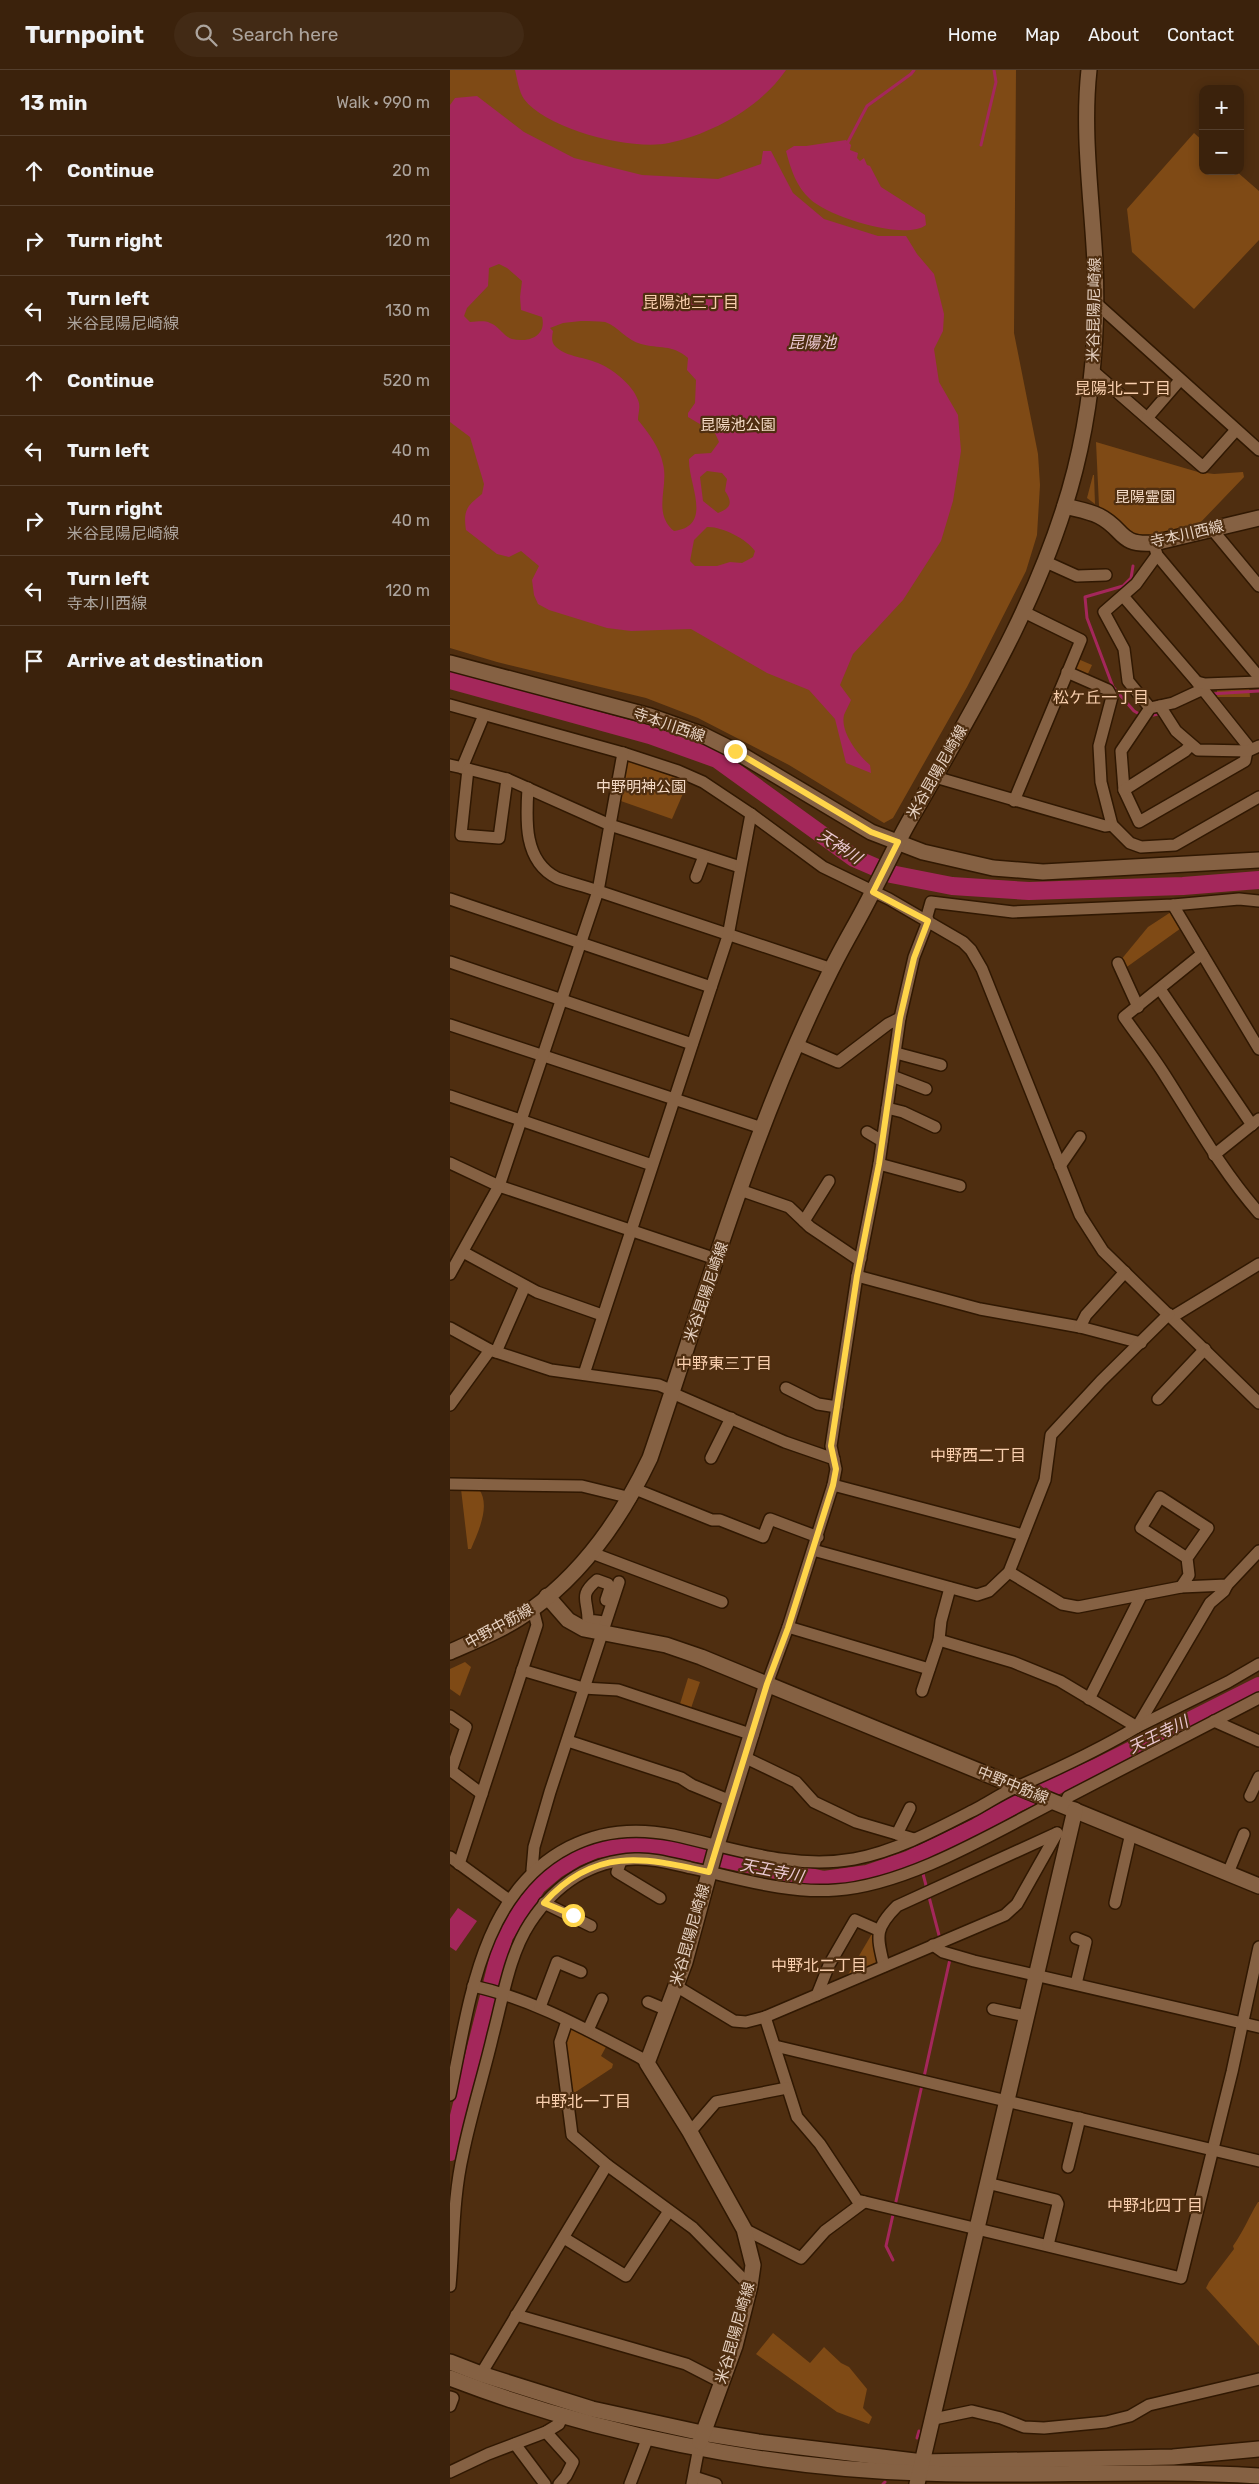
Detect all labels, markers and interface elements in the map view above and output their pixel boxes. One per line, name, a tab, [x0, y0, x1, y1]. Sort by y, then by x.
search box	[174, 12, 524, 57]
text: Turnpoint	[25, 21, 144, 49]
icon: search	[192, 21, 220, 49]
text: Search here	[232, 23, 338, 46]
text: Home	[948, 24, 997, 46]
text: Map	[1025, 24, 1060, 46]
text: About	[1088, 24, 1139, 46]
text: Contact	[1167, 24, 1234, 46]
map controls	[1199, 85, 1244, 175]
button: +	[1199, 85, 1244, 130]
text: 13 min	[20, 90, 88, 115]
text: Walk · 990 m	[336, 93, 430, 112]
button: −	[1199, 130, 1244, 175]
icon: ahead	[20, 157, 48, 185]
text: Continue	[67, 159, 154, 182]
text: 20 m	[392, 161, 430, 180]
icon: right	[20, 227, 48, 255]
text: Turn right	[67, 229, 162, 252]
text: 120 m	[385, 231, 430, 250]
street label: 米谷昆陽尼崎線	[1084, 257, 1104, 363]
text: Turn left	[67, 287, 149, 310]
district label: 昆陽池三丁目	[643, 293, 739, 312]
icon: left	[20, 297, 48, 325]
text: 130 m	[385, 301, 430, 320]
text: 米谷昆陽尼崎線	[67, 314, 179, 333]
water label: 昆陽池	[788, 333, 838, 352]
icon: ahead	[20, 367, 48, 395]
text: Continue	[67, 369, 154, 392]
text: 520 m	[383, 371, 430, 390]
district label: 昆陽北二丁目	[1075, 379, 1171, 398]
park label: 昆陽池公園	[700, 416, 776, 434]
icon: left	[20, 437, 48, 465]
text: Turn left	[67, 439, 149, 462]
text: 40 m	[392, 441, 430, 460]
park label: 昆陽霊園	[1115, 488, 1175, 506]
text: Turn right	[67, 497, 162, 520]
icon: right	[20, 507, 48, 535]
text: 40 m	[392, 511, 430, 530]
street label: 寺本川西線	[1148, 517, 1226, 551]
text: 米谷昆陽尼崎線	[67, 524, 179, 543]
text: Turn left	[67, 567, 149, 590]
icon: left	[20, 577, 48, 605]
text: 120 m	[385, 581, 430, 600]
text: 寺本川西線	[67, 594, 147, 613]
icon: arrive	[20, 647, 48, 675]
text: Arrive at destination	[67, 649, 263, 672]
district label: 松ケ丘一丁目	[1053, 688, 1149, 707]
street label: 寺本川西線	[631, 704, 707, 746]
street label: 米谷昆陽尼崎線	[903, 722, 971, 822]
route end	[724, 740, 747, 763]
park label: 中野明神公園	[596, 778, 686, 796]
water label: 天神川	[814, 825, 867, 869]
street label: 米谷昆陽尼崎線	[680, 1239, 732, 1345]
district label: 中野東三丁目	[676, 1354, 772, 1373]
district label: 中野西二丁目	[930, 1446, 1026, 1465]
street label: 中野中筋線	[462, 1600, 536, 1652]
water label: 天王寺川	[1125, 1711, 1193, 1757]
street label: 中野中筋線	[975, 1763, 1051, 1807]
water label: 天王寺川	[739, 1855, 807, 1886]
street label: 米谷昆陽尼崎線	[667, 1882, 713, 1988]
route start	[562, 1904, 585, 1927]
district label: 中野北二丁目	[771, 1956, 867, 1975]
district label: 中野北一丁目	[535, 2092, 631, 2111]
district label: 中野北四丁目	[1107, 2196, 1203, 2215]
street label: 米谷昆陽尼崎線	[712, 2280, 758, 2386]

